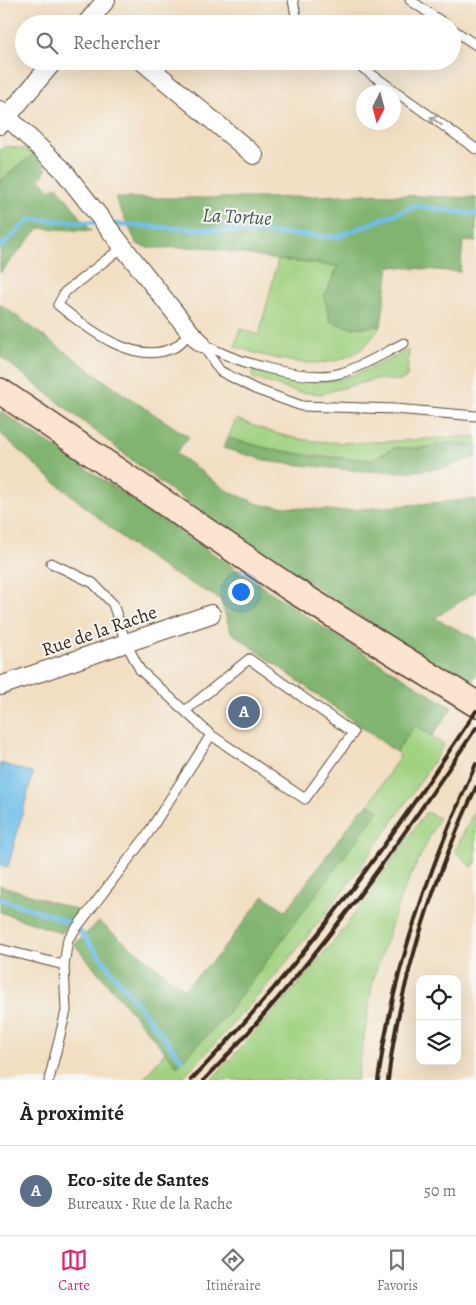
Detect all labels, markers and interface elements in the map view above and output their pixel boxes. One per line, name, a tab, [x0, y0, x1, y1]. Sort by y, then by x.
search box	[15, 15, 461, 70]
icon: search	[33, 29, 61, 57]
text: Rechercher	[73, 30, 160, 56]
north arrow	[356, 85, 401, 130]
one-way arrow	[429, 116, 443, 126]
water label: La Tortue	[202, 201, 272, 232]
your location	[228, 579, 254, 605]
street label: Rue de la Rache	[38, 599, 160, 663]
pin: A	[228, 693, 260, 731]
map controls	[416, 975, 461, 1065]
button: locate	[416, 975, 461, 1020]
button: layers	[416, 1020, 461, 1065]
text: À proximité	[20, 1099, 124, 1127]
text: Eco-site de Santes	[67, 1167, 209, 1193]
text: A	[31, 1180, 41, 1202]
text: 50 m	[424, 1180, 456, 1202]
text: Bureaux · Rue de la Rache	[67, 1193, 233, 1215]
tab: Carte	[58, 1246, 90, 1295]
tab: Itinéraire	[206, 1246, 261, 1295]
tab: Favoris	[377, 1246, 418, 1295]

